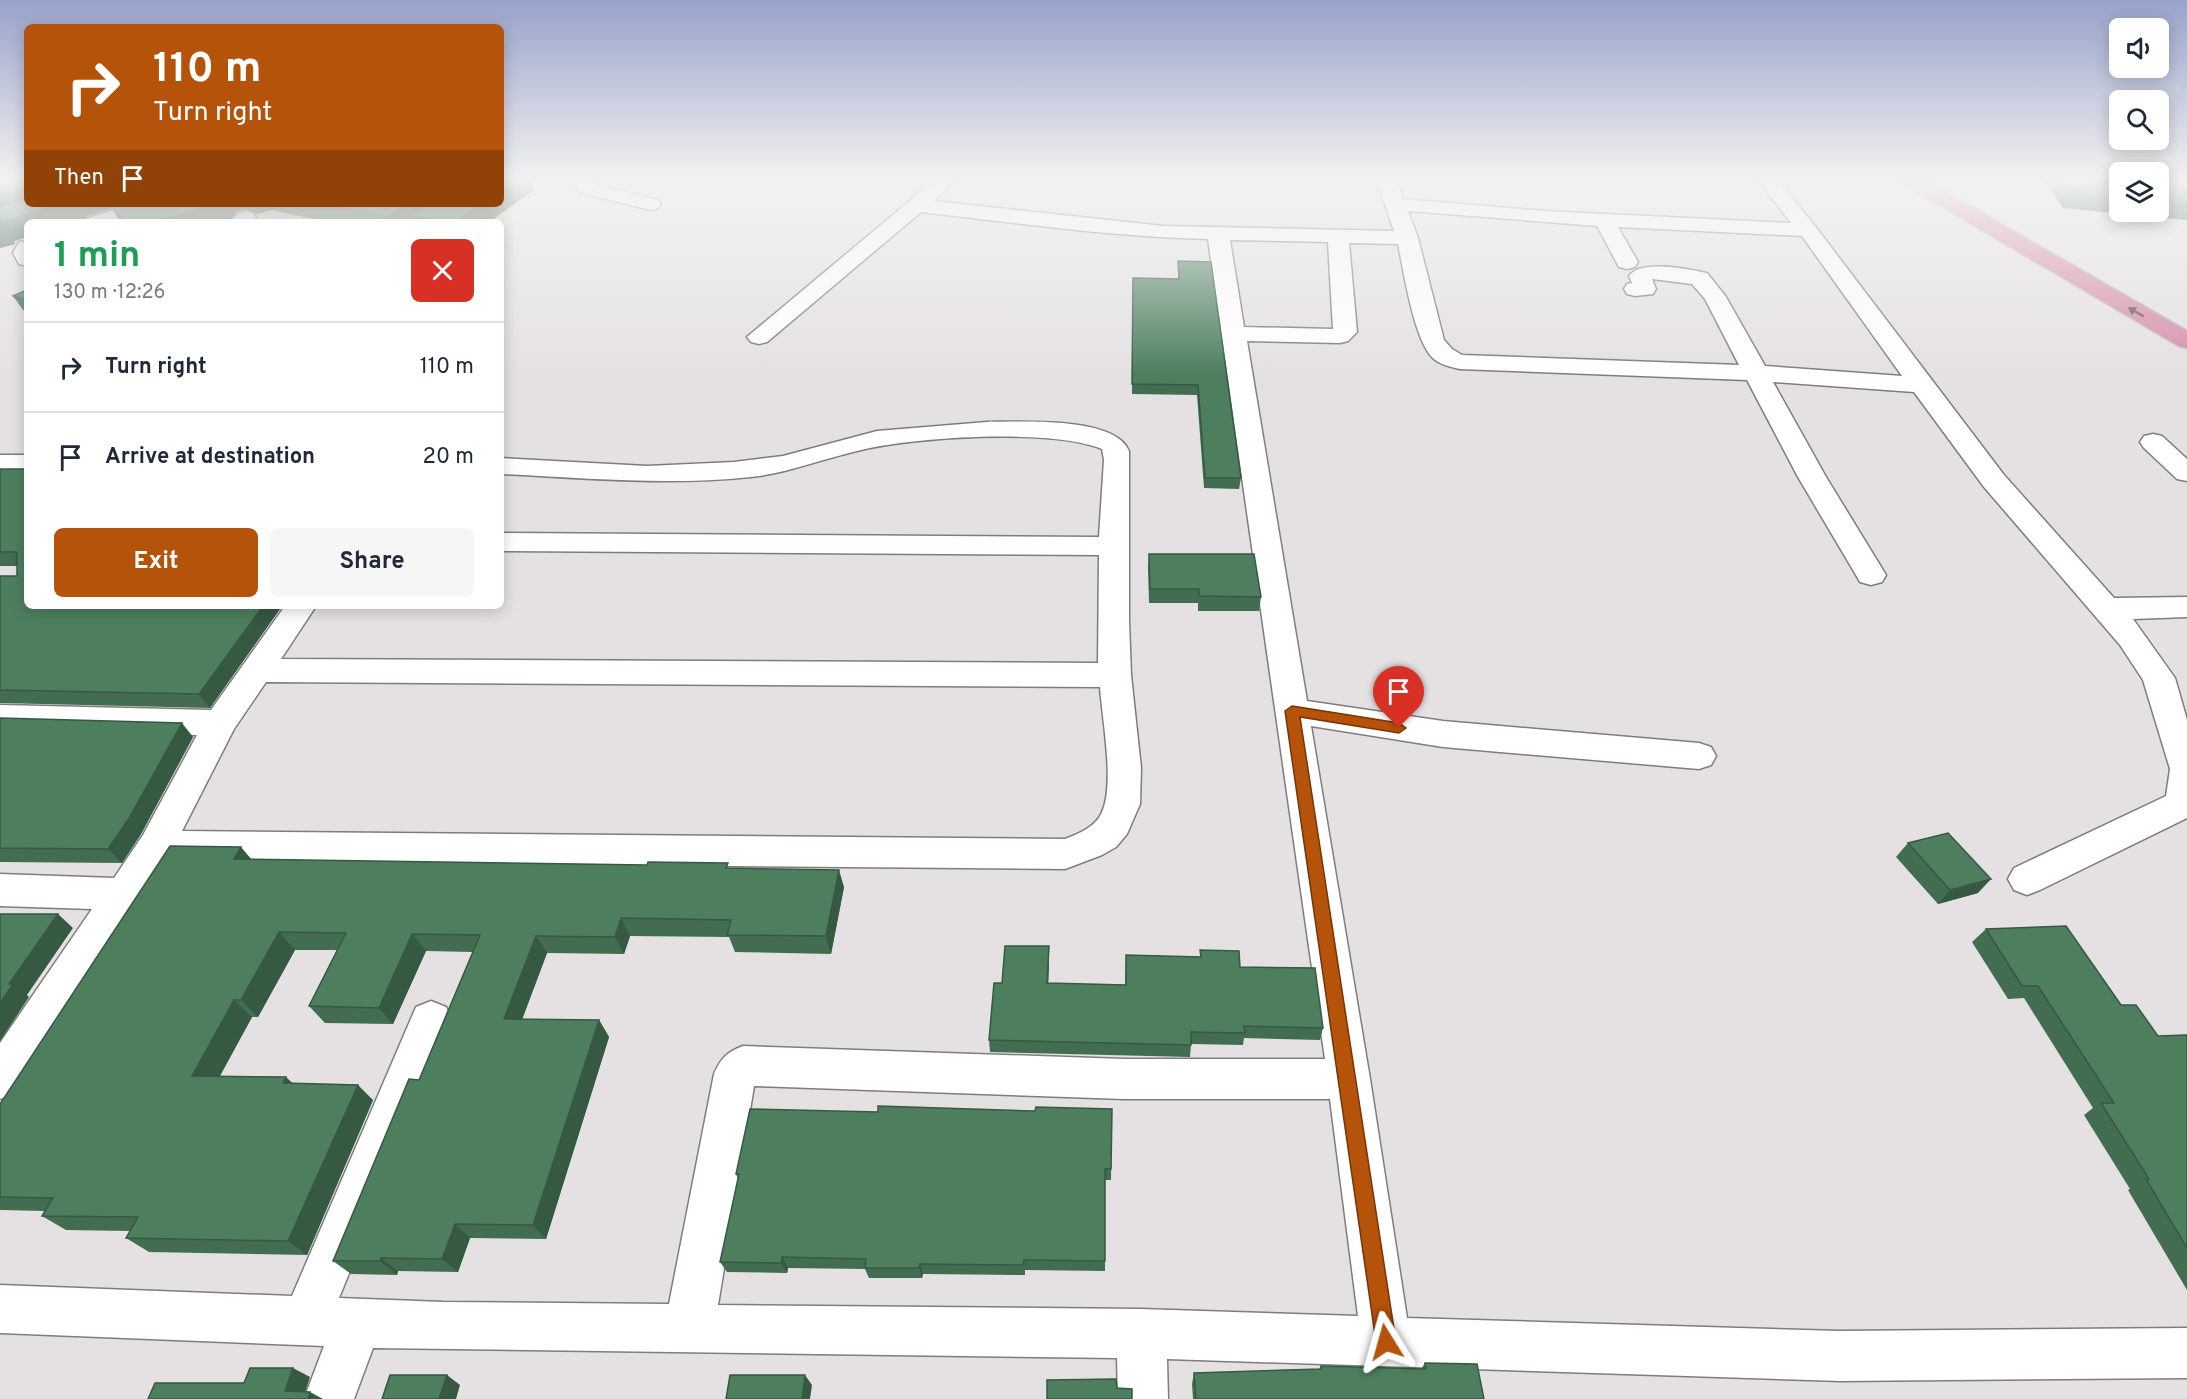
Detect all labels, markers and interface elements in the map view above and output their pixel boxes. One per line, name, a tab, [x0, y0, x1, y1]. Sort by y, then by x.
map controls	[2109, 18, 2169, 222]
button: sound	[2109, 18, 2169, 78]
text: 110 m	[153, 44, 262, 97]
icon: right	[54, 48, 132, 126]
button: search	[2109, 90, 2169, 150]
text: Turn right	[153, 96, 272, 130]
icon: arrive	[116, 162, 149, 195]
button: layers	[2109, 162, 2169, 222]
text: Then	[54, 165, 104, 192]
text: 1 min	[54, 234, 140, 280]
button: close	[411, 239, 474, 302]
text: 130 m · 12:26	[54, 280, 166, 306]
one-way arrow	[2128, 307, 2145, 317]
icon: right	[54, 351, 87, 384]
text: Turn right	[105, 354, 207, 381]
text: 110 m	[420, 354, 474, 381]
icon: arrive	[54, 441, 87, 474]
text: Arrive at destination	[105, 444, 315, 471]
text: 20 m	[423, 444, 474, 471]
button: Exit	[54, 528, 258, 597]
button: Share	[270, 528, 474, 597]
pin	[1373, 666, 1424, 728]
icon: arrive	[1382, 675, 1415, 708]
position arrow	[1354, 1310, 1418, 1374]

